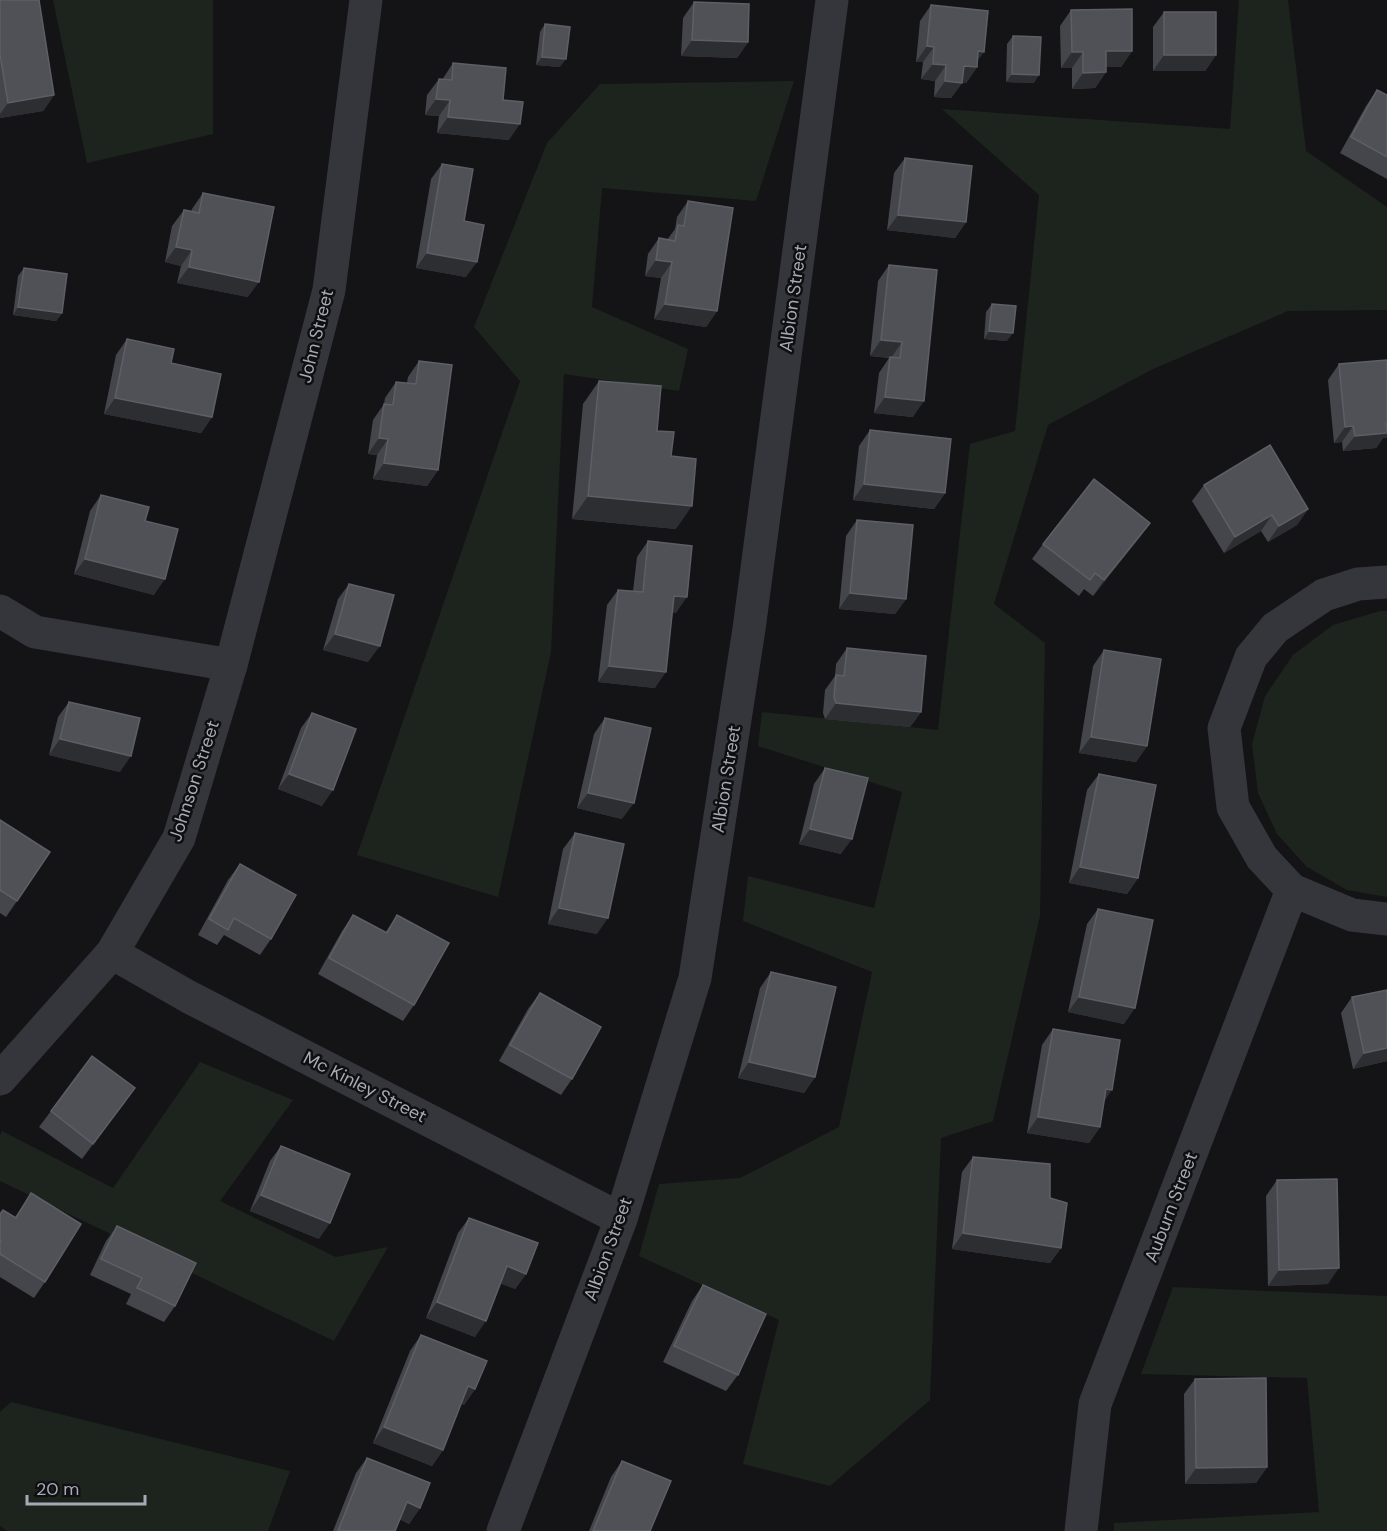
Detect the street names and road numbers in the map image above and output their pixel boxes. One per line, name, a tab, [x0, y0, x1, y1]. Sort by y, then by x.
street label: Albion Street	[774, 243, 812, 353]
street label: John Street	[293, 286, 339, 386]
street label: Johnson Street	[163, 717, 225, 845]
street label: Albion Street	[706, 724, 746, 834]
street label: Mc Kinley Street	[299, 1046, 431, 1128]
street label: Auburn Street	[1139, 1148, 1203, 1266]
street label: Albion Street	[578, 1194, 638, 1304]

